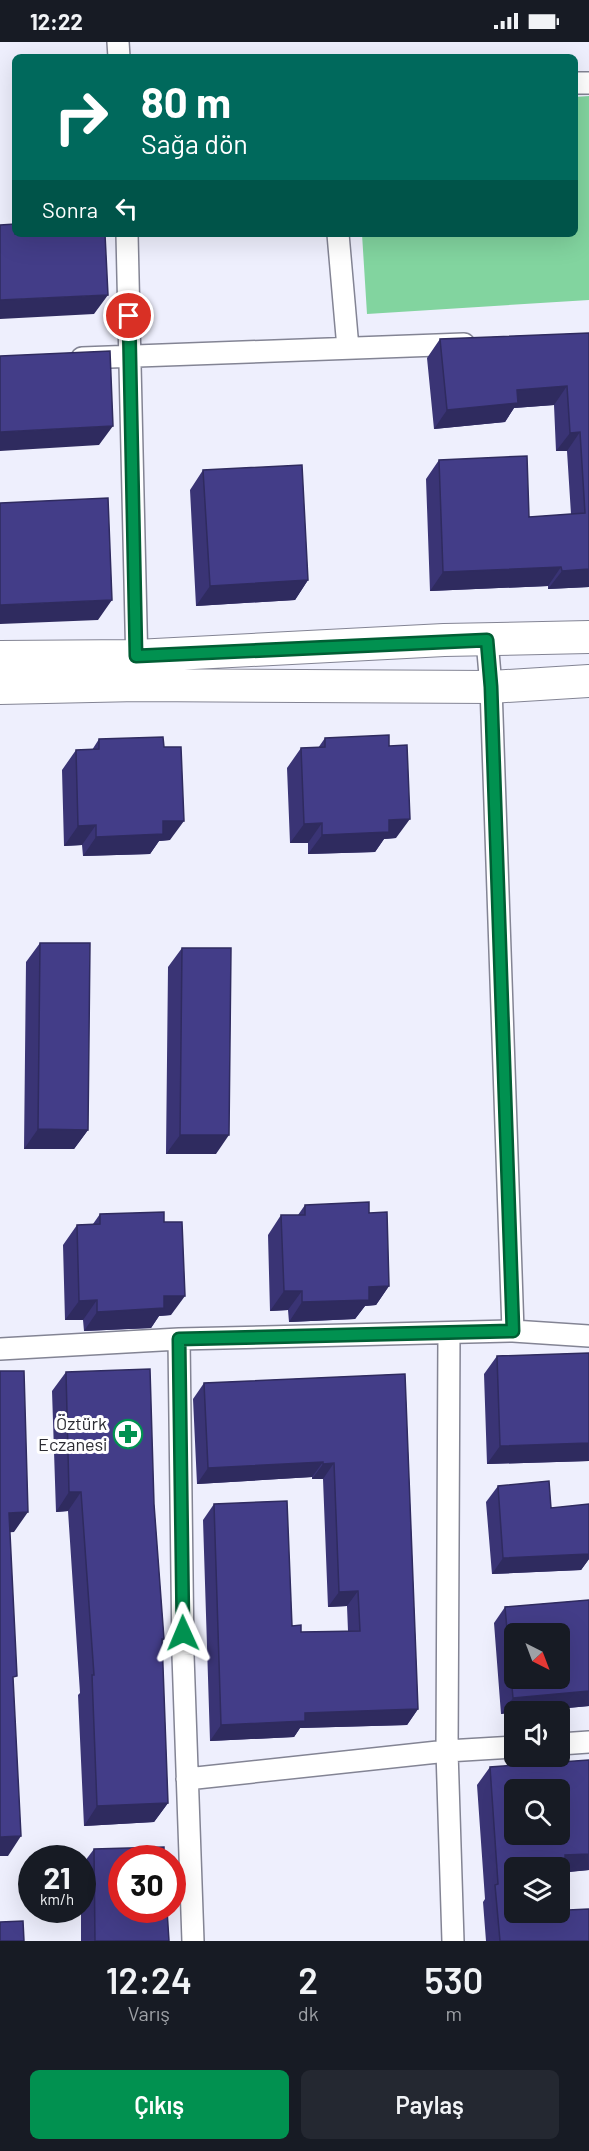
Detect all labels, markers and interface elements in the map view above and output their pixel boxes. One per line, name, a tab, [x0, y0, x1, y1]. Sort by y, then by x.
text: 12:22	[30, 8, 83, 34]
text: 80 m	[141, 76, 231, 126]
icon: right	[42, 78, 120, 156]
text: Sağa dön	[141, 127, 248, 159]
icon: left	[110, 192, 143, 225]
text: Sonra	[42, 196, 98, 222]
pin	[103, 290, 154, 341]
icon: arrive	[112, 299, 145, 332]
place label: Öztürk Eczanesi	[38, 1412, 107, 1455]
pharmacy icon: Öztürk Eczanesi	[112, 1418, 144, 1450]
position arrow	[151, 1601, 215, 1665]
north arrow	[504, 1623, 570, 1689]
map controls	[504, 1623, 570, 1923]
button: sound	[504, 1701, 570, 1767]
button: search	[504, 1779, 570, 1845]
speed limit sign: 30	[108, 1845, 186, 1923]
button: layers	[504, 1857, 570, 1923]
text: 21	[43, 1859, 71, 1895]
text: km/h	[40, 1890, 74, 1908]
text: 12:24	[106, 1958, 192, 2001]
text: 2	[298, 1958, 318, 2001]
text: 530	[425, 1958, 483, 2001]
text: Varış	[128, 2001, 170, 2025]
text: dk	[298, 2001, 319, 2025]
text: m	[446, 2001, 462, 2025]
button: Çıkış	[30, 2070, 289, 2139]
button: Paylaş	[301, 2070, 559, 2139]

